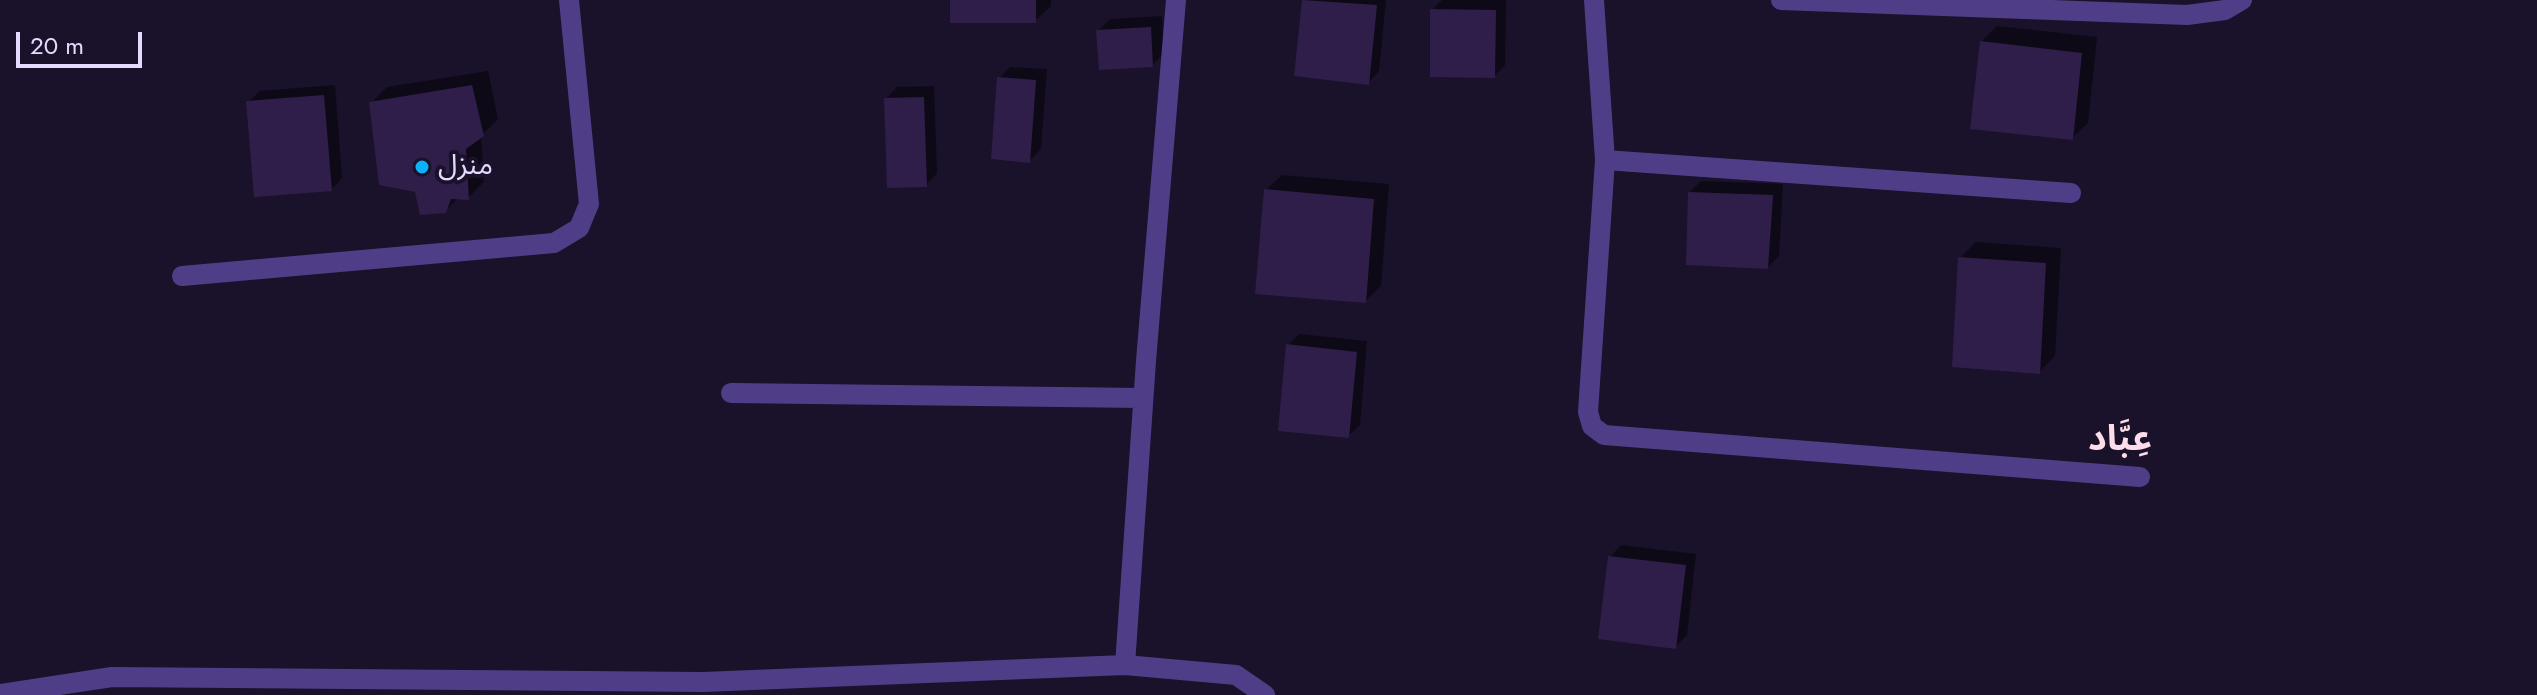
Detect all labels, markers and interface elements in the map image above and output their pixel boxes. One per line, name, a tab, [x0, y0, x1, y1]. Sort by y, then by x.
scale bar	[20, 16, 146, 66]
text: 20 m	[30, 28, 84, 63]
place label: منزل	[438, 150, 493, 184]
marker: منزل	[413, 158, 431, 176]
district label: عِبَّاد	[2088, 419, 2152, 463]

